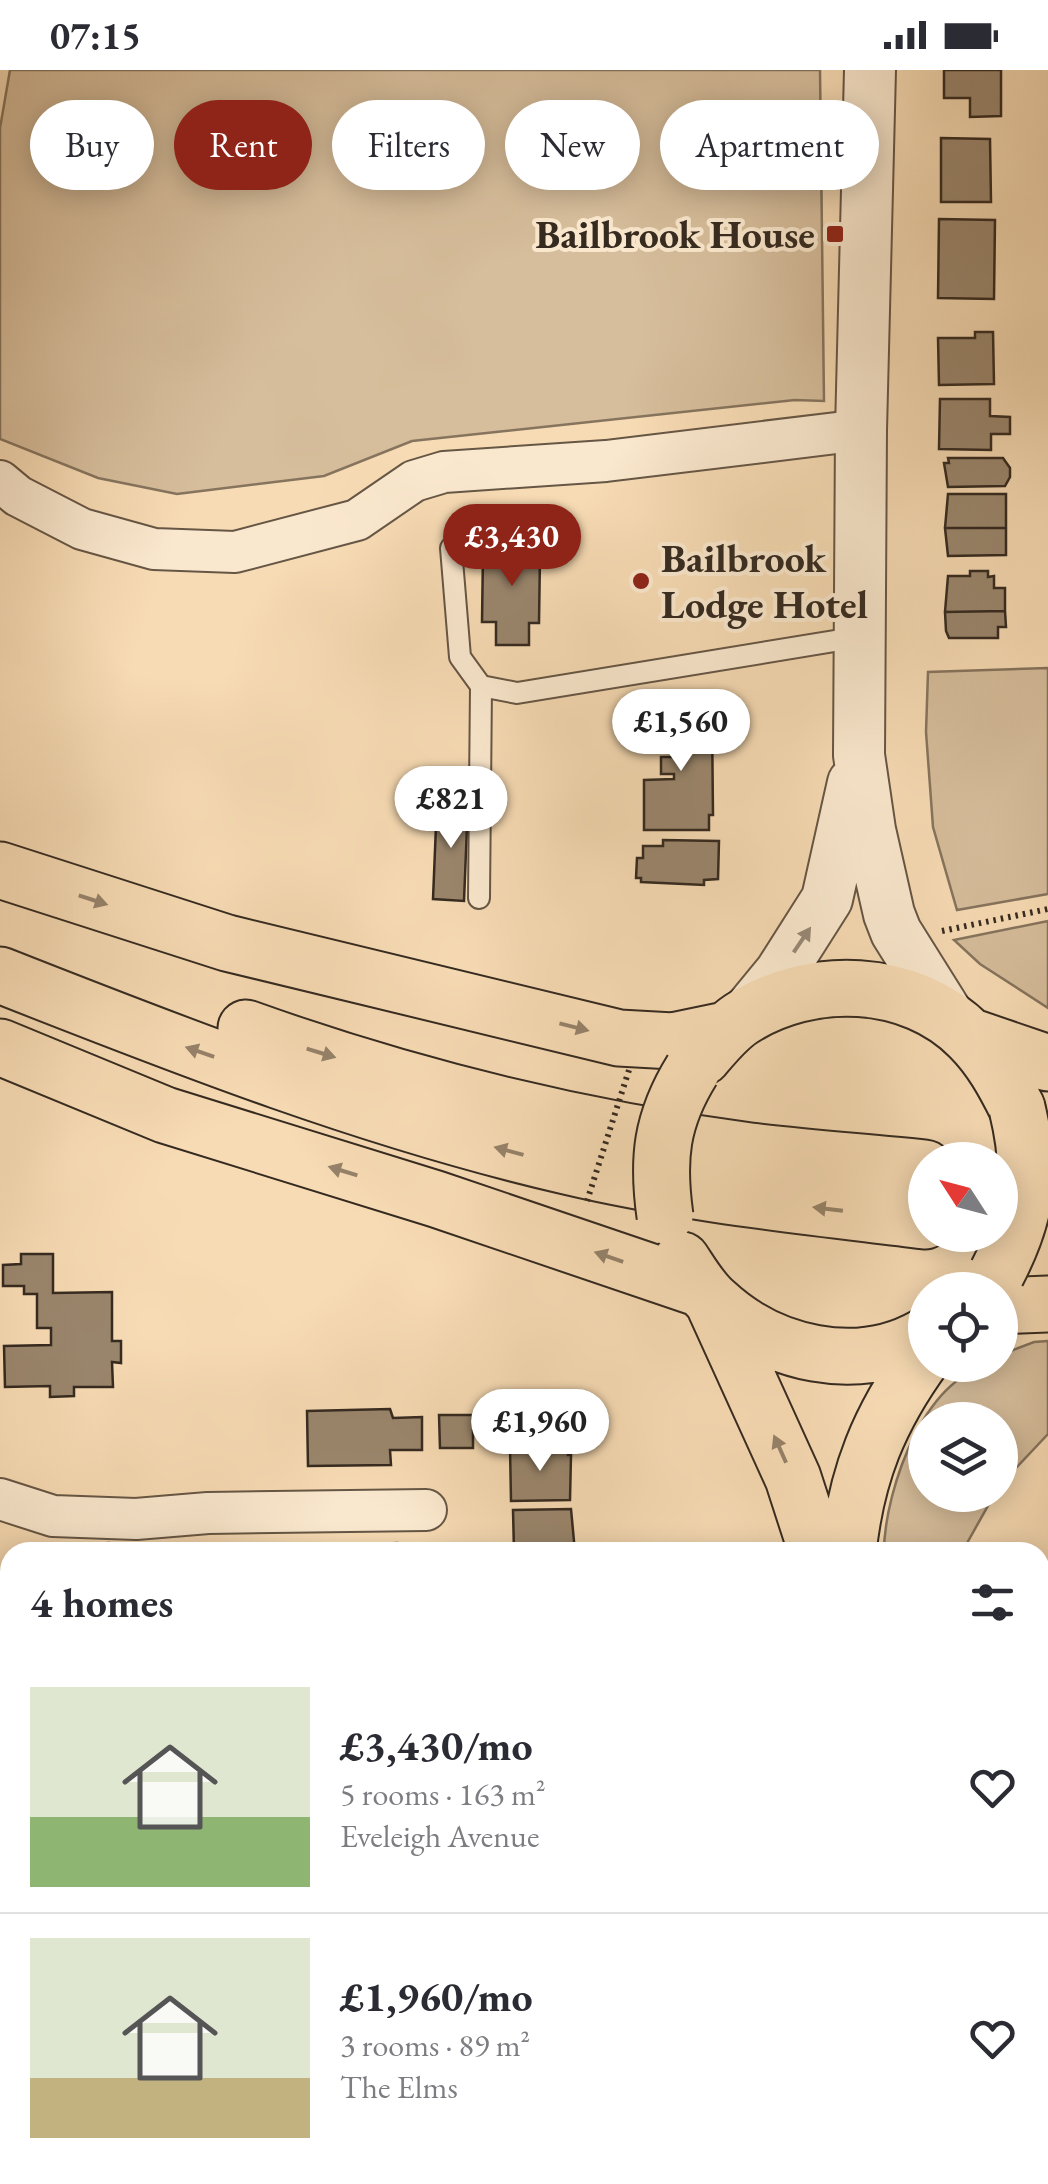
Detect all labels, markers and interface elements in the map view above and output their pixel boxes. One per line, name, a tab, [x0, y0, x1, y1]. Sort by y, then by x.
text: 07:15	[50, 11, 141, 60]
chip: Buy	[30, 100, 154, 190]
chip: Rent	[174, 100, 312, 190]
chip: Filters	[332, 100, 485, 190]
chip: New	[505, 100, 640, 190]
chip: Apartment	[660, 100, 879, 190]
place label: Bailbrook House	[535, 208, 815, 260]
marker: Bailbrook House	[824, 223, 846, 245]
pin: £3,430	[431, 504, 593, 589]
text: £3,430	[465, 515, 559, 557]
place label: Bailbrook Lodge Hotel	[661, 532, 868, 630]
marker: Bailbrook Lodge Hotel	[630, 570, 652, 592]
pin: £1,560	[600, 689, 762, 774]
text: £1,560	[634, 700, 728, 742]
pin: £821	[392, 766, 510, 851]
text: £821	[417, 777, 485, 819]
one-way arrow	[78, 894, 108, 909]
one-way arrow	[792, 926, 810, 954]
one-way arrow	[559, 1020, 590, 1035]
one-way arrow	[184, 1044, 214, 1059]
one-way arrow	[307, 1047, 337, 1062]
one-way arrow	[493, 1142, 524, 1158]
north arrow	[908, 1142, 1018, 1252]
map controls	[908, 1142, 1018, 1512]
one-way arrow	[327, 1162, 357, 1177]
one-way arrow	[812, 1201, 844, 1217]
one-way arrow	[594, 1248, 624, 1263]
button: locate	[908, 1272, 1018, 1382]
pin: £1,960	[459, 1389, 621, 1474]
text: £1,960	[493, 1400, 587, 1442]
button: layers	[908, 1402, 1018, 1512]
one-way arrow	[772, 1434, 788, 1464]
text: 4 homes	[30, 1575, 173, 1630]
icon: filters	[965, 1575, 1020, 1630]
text: £3,430/mo	[340, 1718, 533, 1773]
icon: home	[110, 1727, 230, 1847]
icon: heart	[965, 1760, 1020, 1815]
text: 5 rooms · 163 m²	[340, 1773, 546, 1815]
text: Eveleigh Avenue	[340, 1815, 539, 1857]
text: £1,960/mo	[340, 1969, 533, 2024]
icon: home	[110, 1978, 230, 2098]
icon: heart	[965, 2011, 1020, 2066]
text: 3 rooms · 89 m²	[340, 2024, 530, 2066]
text: The Elms	[340, 2066, 458, 2108]

